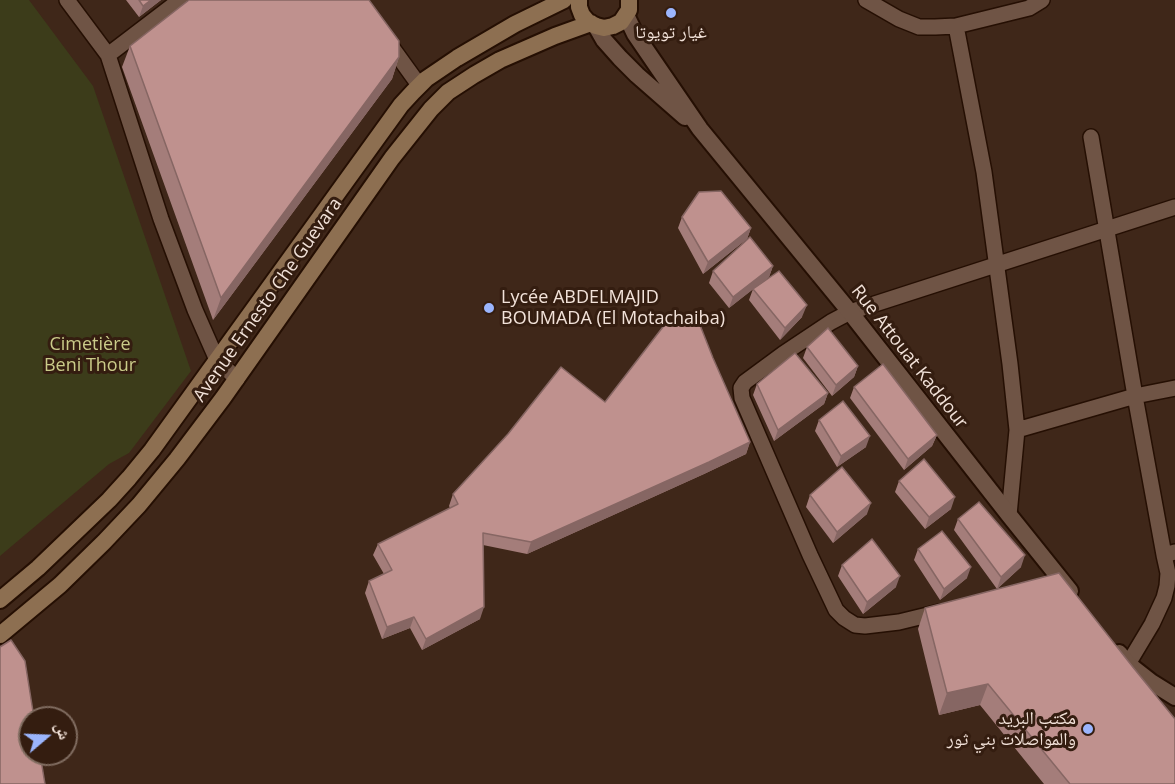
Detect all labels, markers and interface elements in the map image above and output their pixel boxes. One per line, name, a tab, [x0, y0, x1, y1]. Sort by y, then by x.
marker: غيار تويوتا	[664, 6, 678, 20]
place label: غيار تويوتا	[635, 22, 707, 44]
street label: Avenue Ernesto Che Guevara	[189, 194, 347, 406]
street label: Rue Attouat Kaddour	[846, 281, 972, 433]
place label: Lycée ABDELMAJID BOUMADA (El Motachaiba)	[501, 287, 725, 330]
marker: Lycée ABDELMAJID BOUMADA (El Motachaiba)	[482, 301, 496, 315]
park label: Cimetière Beni Thour	[44, 334, 136, 376]
north arrow	[18, 706, 78, 766]
place label: مكتب البريد والمواصلات بني ثور	[947, 708, 1076, 750]
text: ش	[50, 719, 76, 742]
marker: مكتب البريد والمواصلات بني ثور	[1081, 722, 1095, 736]

